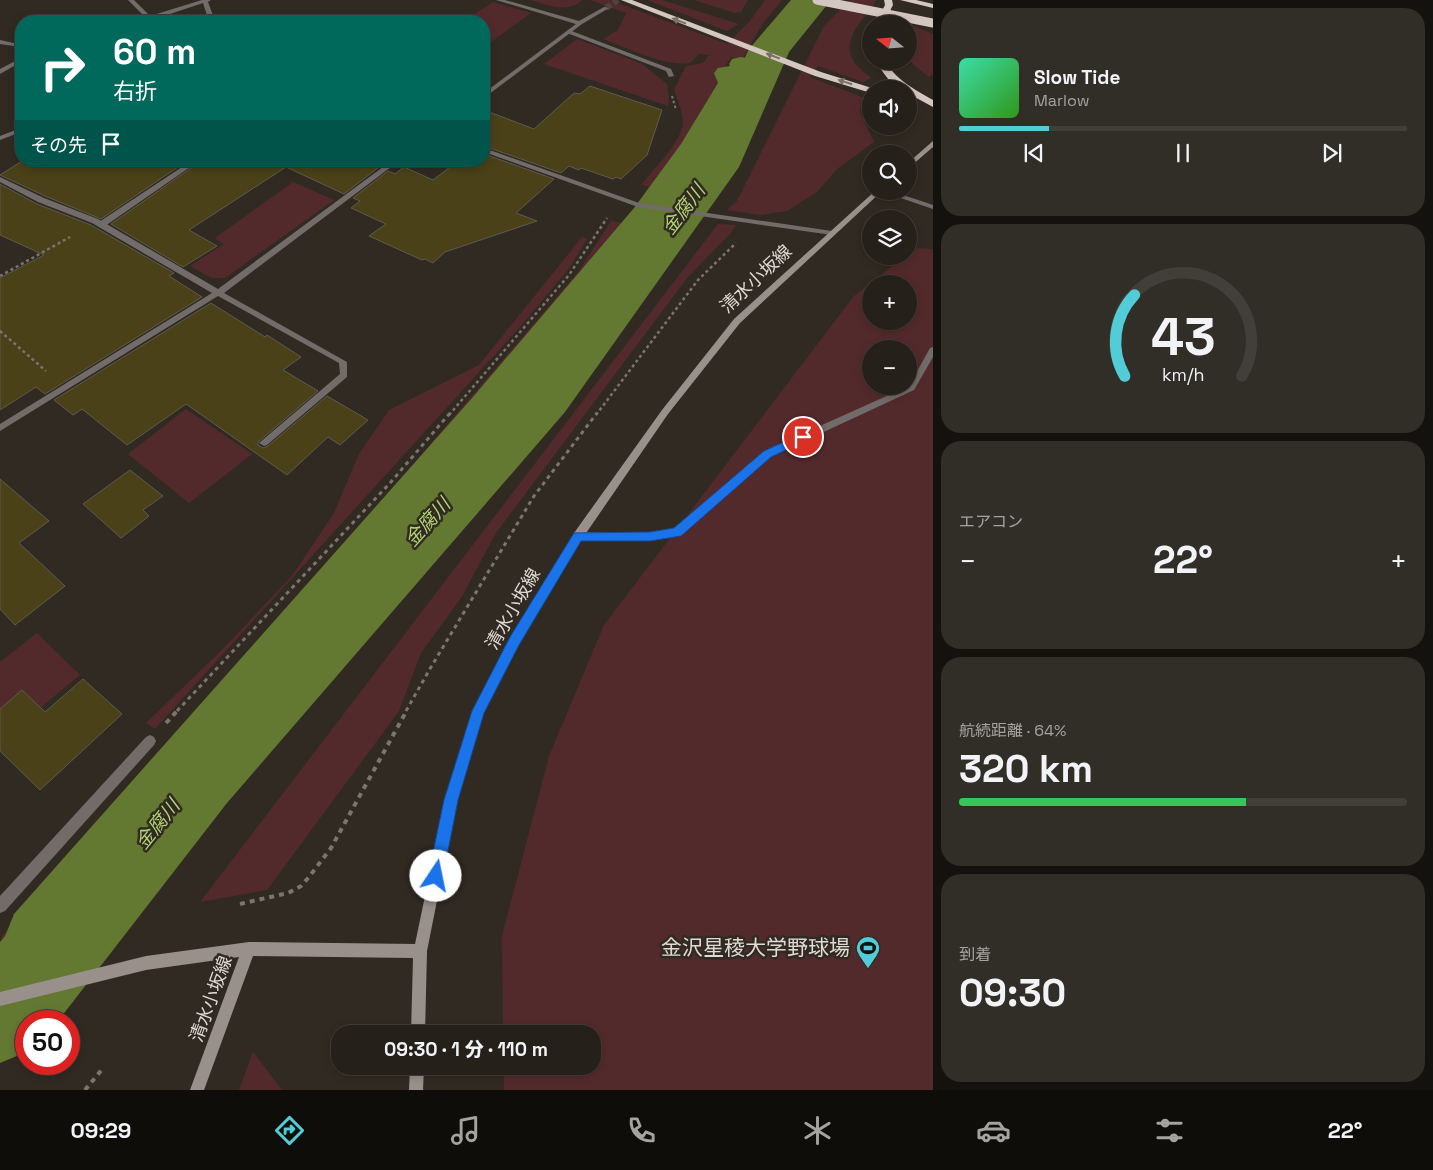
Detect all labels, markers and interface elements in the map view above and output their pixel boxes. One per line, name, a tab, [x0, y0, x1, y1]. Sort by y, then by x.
north arrow	[862, 15, 918, 70]
map controls	[862, 15, 917, 395]
one-way arrow	[671, 17, 686, 25]
text: 60 m	[113, 30, 196, 74]
icon: right	[30, 35, 95, 100]
one-way arrow	[766, 52, 780, 60]
text: Slow Tide	[1034, 65, 1120, 90]
text: 右折	[113, 77, 157, 105]
one-way arrow	[837, 78, 852, 86]
button: sound	[862, 80, 917, 135]
text: Marlow	[1034, 90, 1090, 111]
icon: arrive	[97, 130, 125, 158]
text: その先	[30, 133, 87, 158]
icon: previous	[1020, 139, 1048, 167]
icon: pause	[1169, 139, 1197, 167]
icon: next	[1318, 139, 1346, 167]
button: search	[862, 145, 917, 200]
water label: 金腐川	[656, 177, 712, 240]
button: layers	[862, 210, 917, 265]
street label: 清水小坂線	[715, 240, 796, 318]
button: +	[862, 275, 917, 330]
text: 43	[1151, 304, 1215, 370]
button: −	[862, 340, 917, 395]
text: km/h	[1162, 363, 1204, 386]
pin	[782, 416, 824, 458]
icon: arrive	[789, 423, 817, 451]
water label: 金腐川	[399, 491, 457, 552]
text: エアコン	[959, 511, 1023, 532]
text: 22°	[1153, 536, 1213, 584]
text: −	[959, 543, 976, 579]
text: +	[1390, 543, 1407, 579]
street label: 清水小坂線	[480, 564, 545, 653]
text: 航続距離 · 64%	[959, 720, 1066, 741]
text: 320 km	[959, 745, 1093, 793]
water label: 金腐川	[130, 793, 186, 854]
position arrow	[409, 849, 461, 901]
place label: 金沢星稜大学野球場	[661, 934, 850, 961]
sports icon: 金沢星稜大学野球場	[855, 935, 881, 969]
text: 到着	[959, 944, 991, 965]
street label: 清水小坂線	[184, 953, 237, 1045]
text: 09:30	[959, 969, 1066, 1017]
speed limit sign: 50	[15, 1010, 80, 1075]
text: 09:30 · 1 分 · 110 m	[384, 1037, 548, 1062]
icon: directions	[272, 1113, 307, 1148]
icon: music	[448, 1113, 483, 1148]
icon: phone	[624, 1113, 659, 1148]
icon: climate	[800, 1113, 835, 1148]
icon: car	[976, 1113, 1011, 1148]
icon: filters	[1152, 1113, 1187, 1148]
text: 09:29	[70, 1116, 131, 1144]
text: 22°	[1328, 1116, 1362, 1144]

